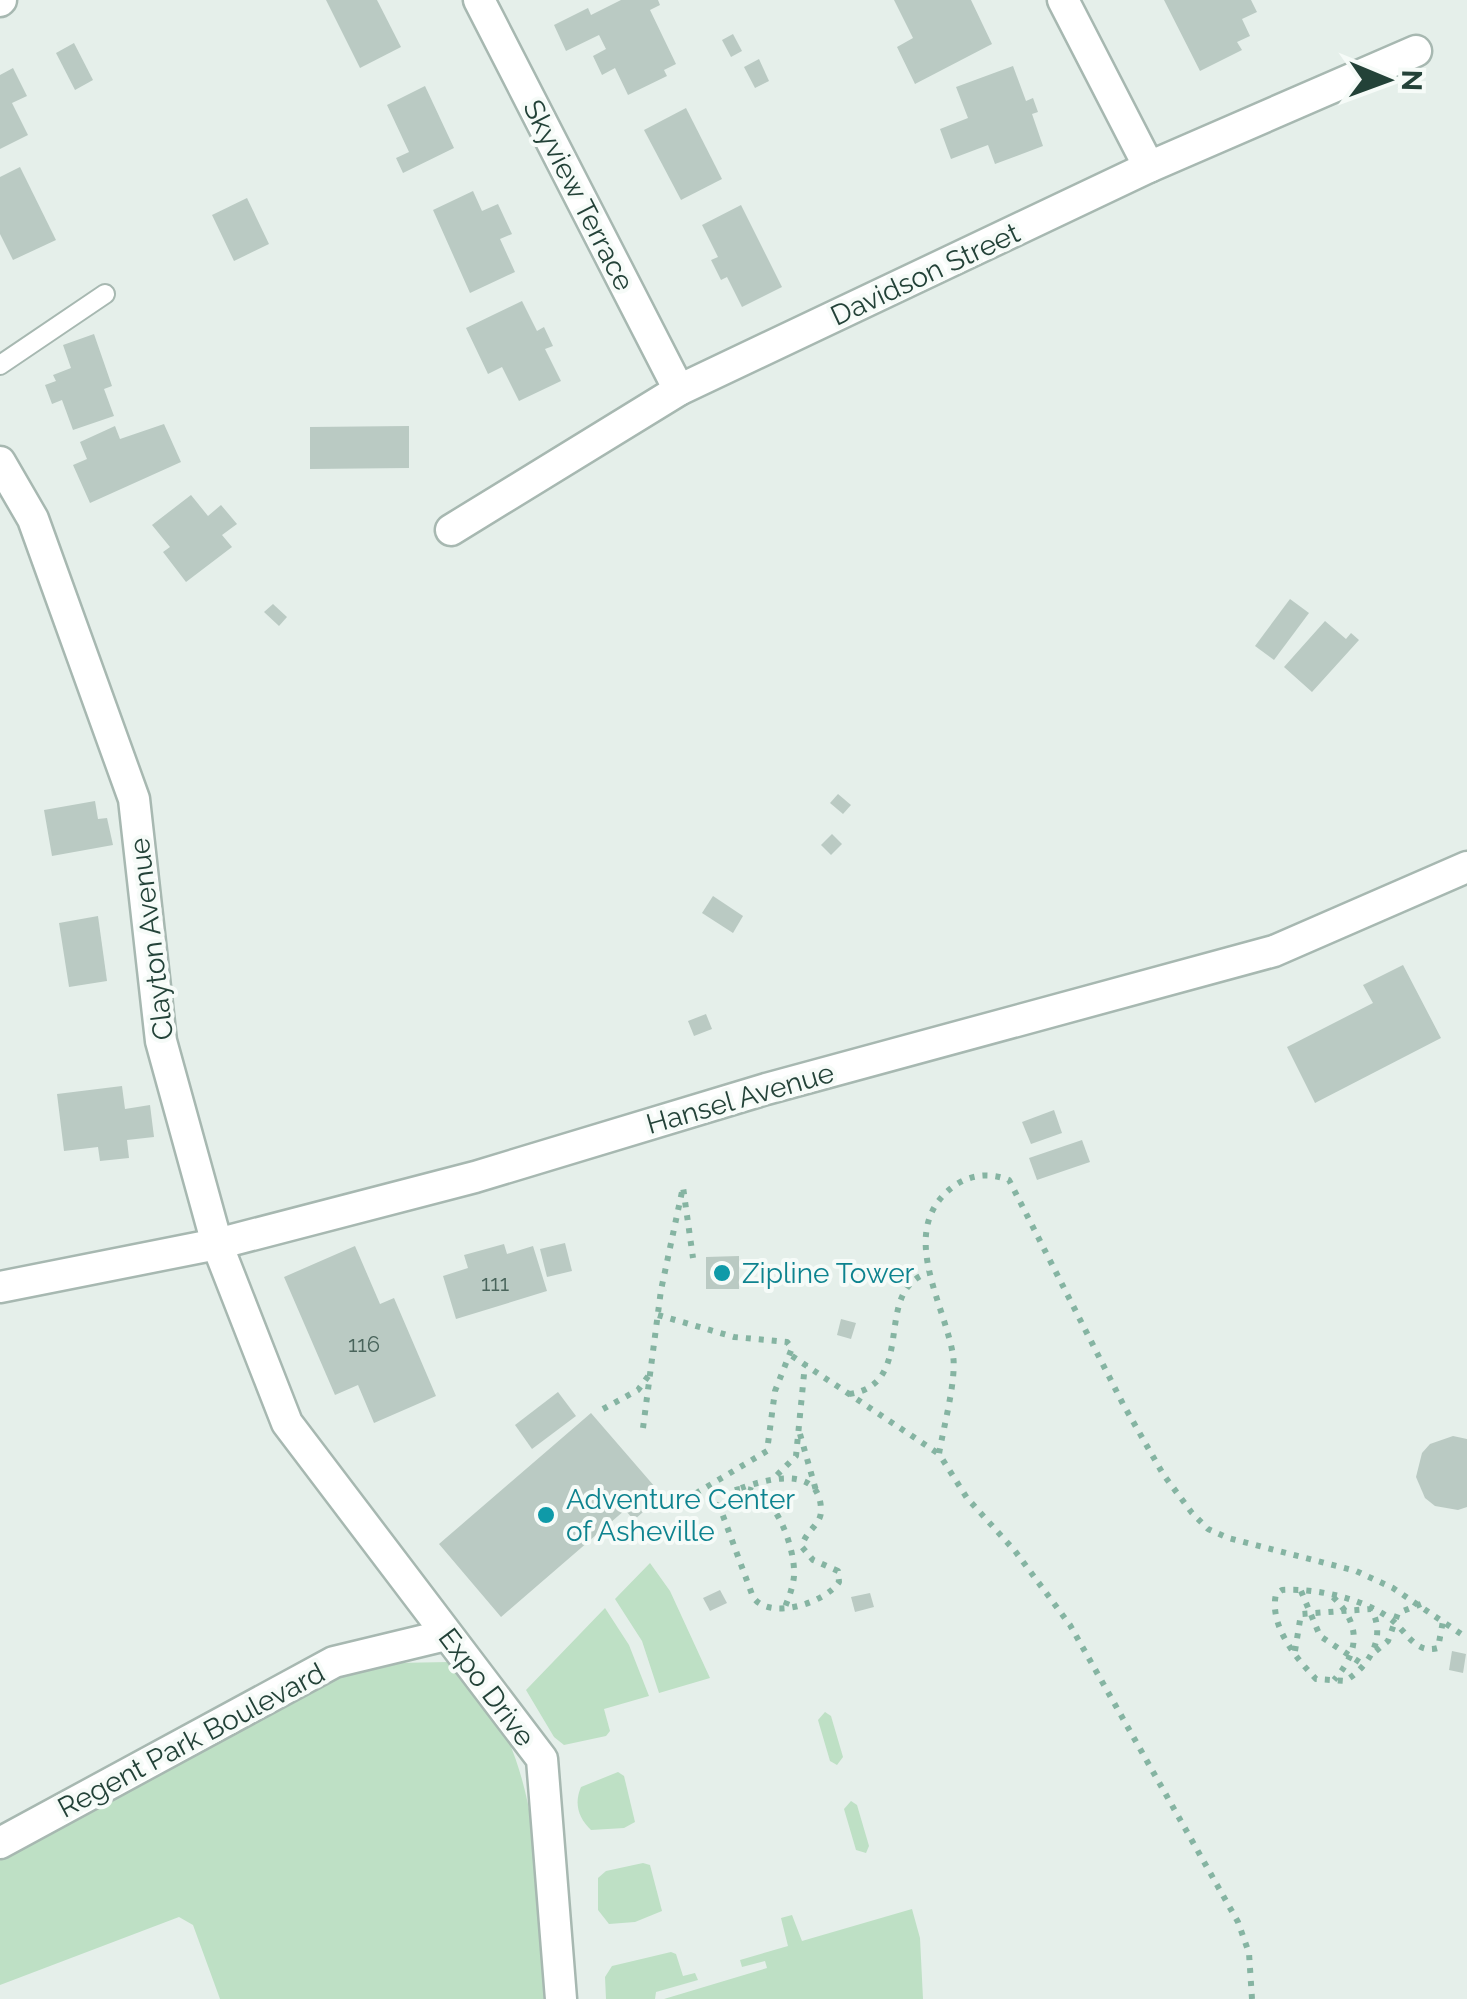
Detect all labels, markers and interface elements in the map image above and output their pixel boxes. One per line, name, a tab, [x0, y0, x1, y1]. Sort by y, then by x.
north arrow	[1337, 30, 1437, 130]
text: N	[1395, 69, 1428, 91]
street label: Skyview Terrace	[516, 94, 641, 296]
street label: Davidson Street	[826, 216, 1025, 333]
street label: Clayton Avenue	[123, 836, 180, 1042]
street label: Hansel Avenue	[643, 1056, 838, 1141]
place label: Zipline Tower	[742, 1257, 915, 1290]
marker: Zipline Tower	[711, 1262, 733, 1284]
house number: 111	[481, 1270, 509, 1296]
house number: 116	[348, 1331, 380, 1357]
place label: Adventure Center of Asheville	[566, 1483, 795, 1548]
marker: Adventure Center of Asheville	[535, 1504, 557, 1526]
street label: Expo Drive	[432, 1622, 542, 1753]
street label: Regent Park Boulevard	[52, 1656, 330, 1825]

